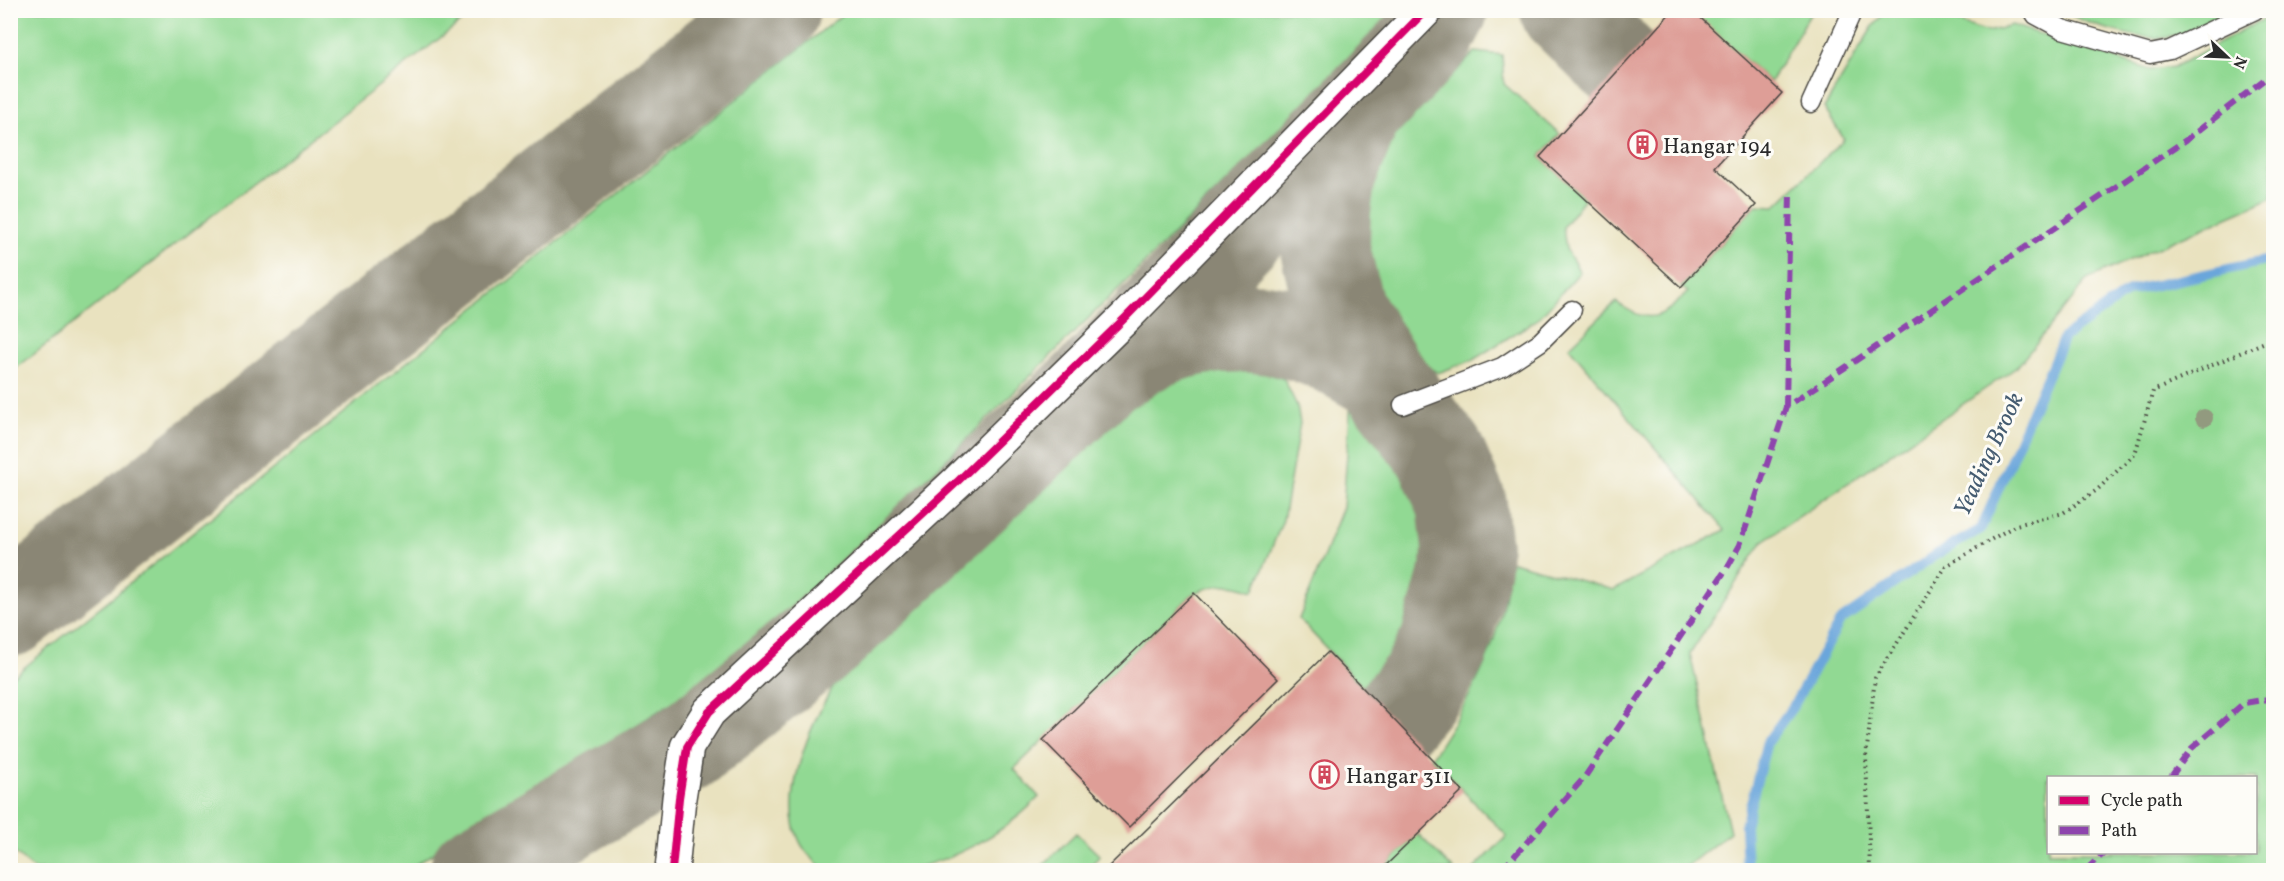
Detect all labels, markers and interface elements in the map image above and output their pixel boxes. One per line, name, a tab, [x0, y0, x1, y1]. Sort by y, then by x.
north arrow	[2197, 27, 2257, 87]
text: N	[2226, 52, 2251, 72]
building icon: Hangar 194	[1626, 129, 1658, 161]
place label: Hangar 194	[1663, 132, 1772, 163]
water label: Yeading Brook	[1946, 387, 2033, 522]
building icon: Hangar 311	[1309, 759, 1341, 791]
place label: Hangar 311	[1346, 762, 1451, 793]
legend	[2047, 776, 2257, 854]
text: Cycle path	[2101, 789, 2183, 814]
text: Path	[2101, 819, 2137, 844]

